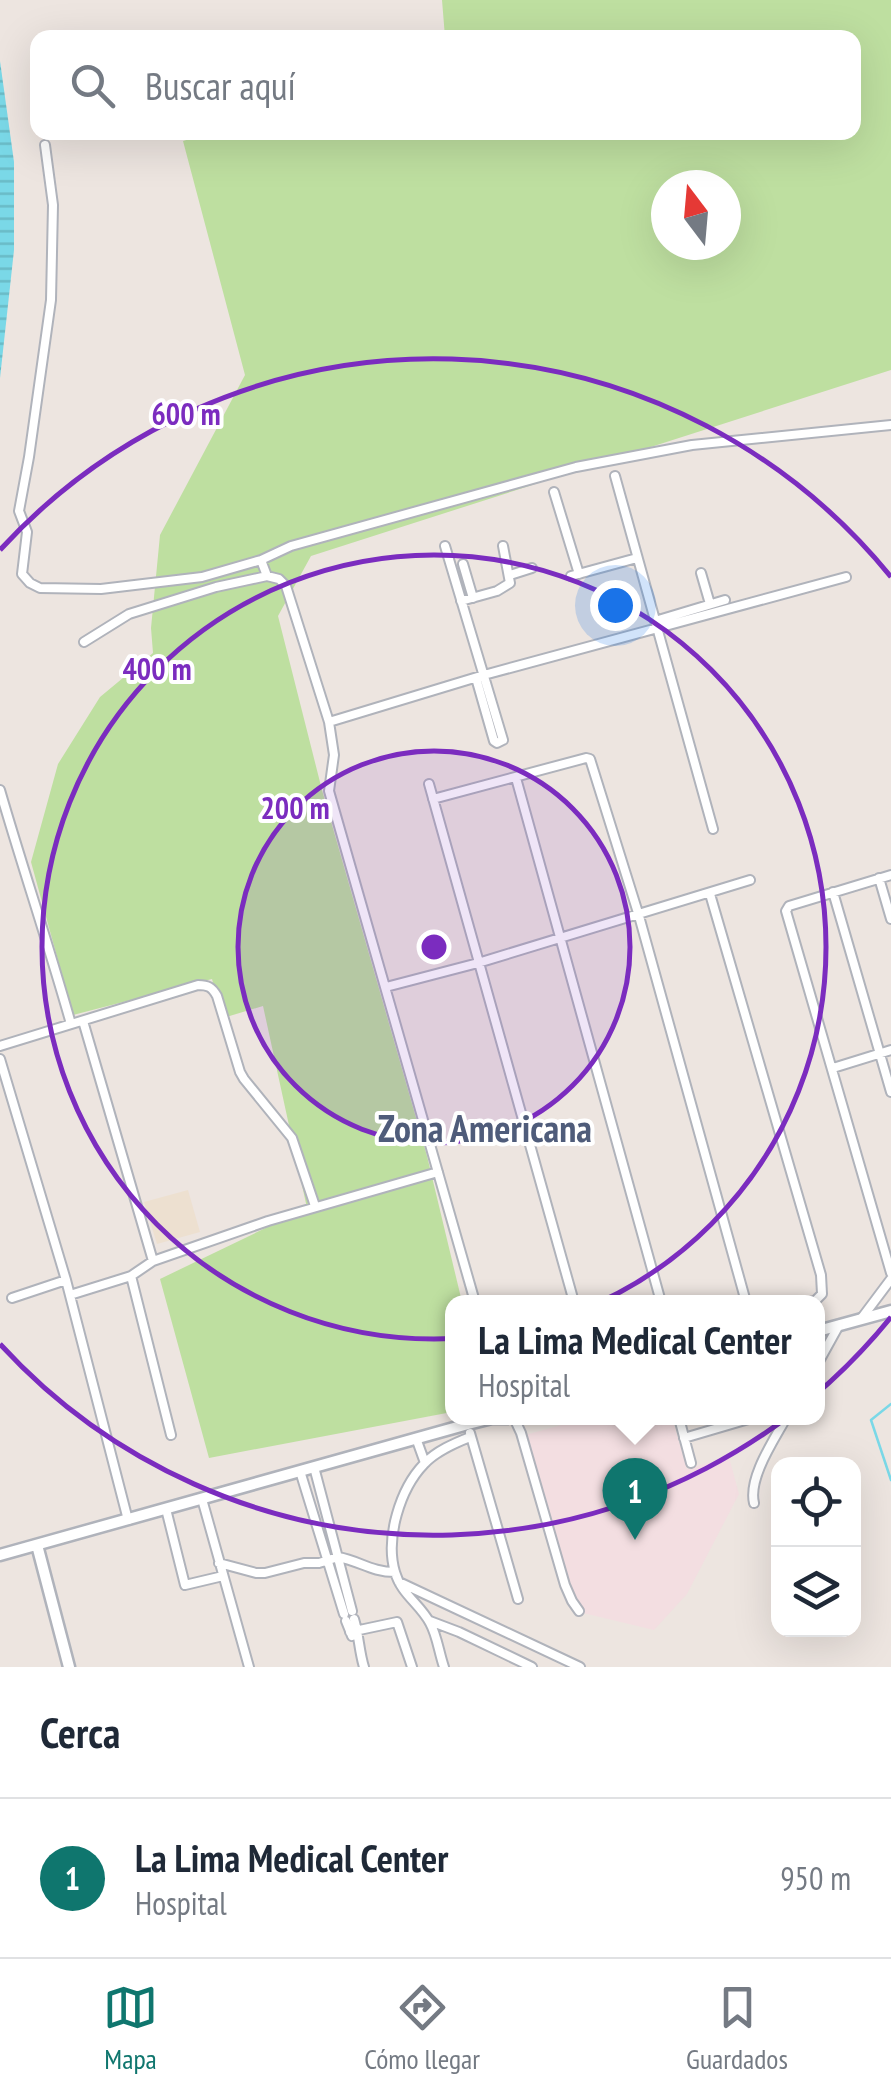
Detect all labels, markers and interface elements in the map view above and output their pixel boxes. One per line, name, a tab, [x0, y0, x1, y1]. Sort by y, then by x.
search box	[30, 30, 861, 140]
icon: search	[65, 58, 120, 113]
text: Buscar aquí	[145, 61, 296, 110]
north arrow	[651, 170, 741, 260]
text: 600 m	[151, 394, 221, 433]
your location	[590, 580, 641, 631]
text: 400 m	[122, 649, 192, 688]
text: 200 m	[260, 788, 330, 827]
centre of rings	[416, 929, 452, 965]
district label: Zona Americana	[378, 1103, 592, 1152]
popup	[445, 1295, 825, 1425]
text: La Lima Medical Center	[478, 1315, 792, 1364]
text: Hospital	[478, 1364, 570, 1406]
map controls	[771, 1457, 861, 1637]
button: locate	[771, 1457, 861, 1547]
pin: 1	[602, 1458, 668, 1540]
button: layers	[771, 1547, 861, 1637]
text: Cerca	[40, 1705, 120, 1760]
text: La Lima Medical Center	[135, 1833, 449, 1882]
text: 1	[65, 1857, 80, 1899]
text: 950 m	[780, 1857, 851, 1899]
text: Hospital	[135, 1882, 227, 1924]
tab: Mapa	[103, 1980, 158, 2077]
tab: Cómo llegar	[364, 1980, 480, 2077]
tab: Guardados	[686, 1980, 788, 2077]

